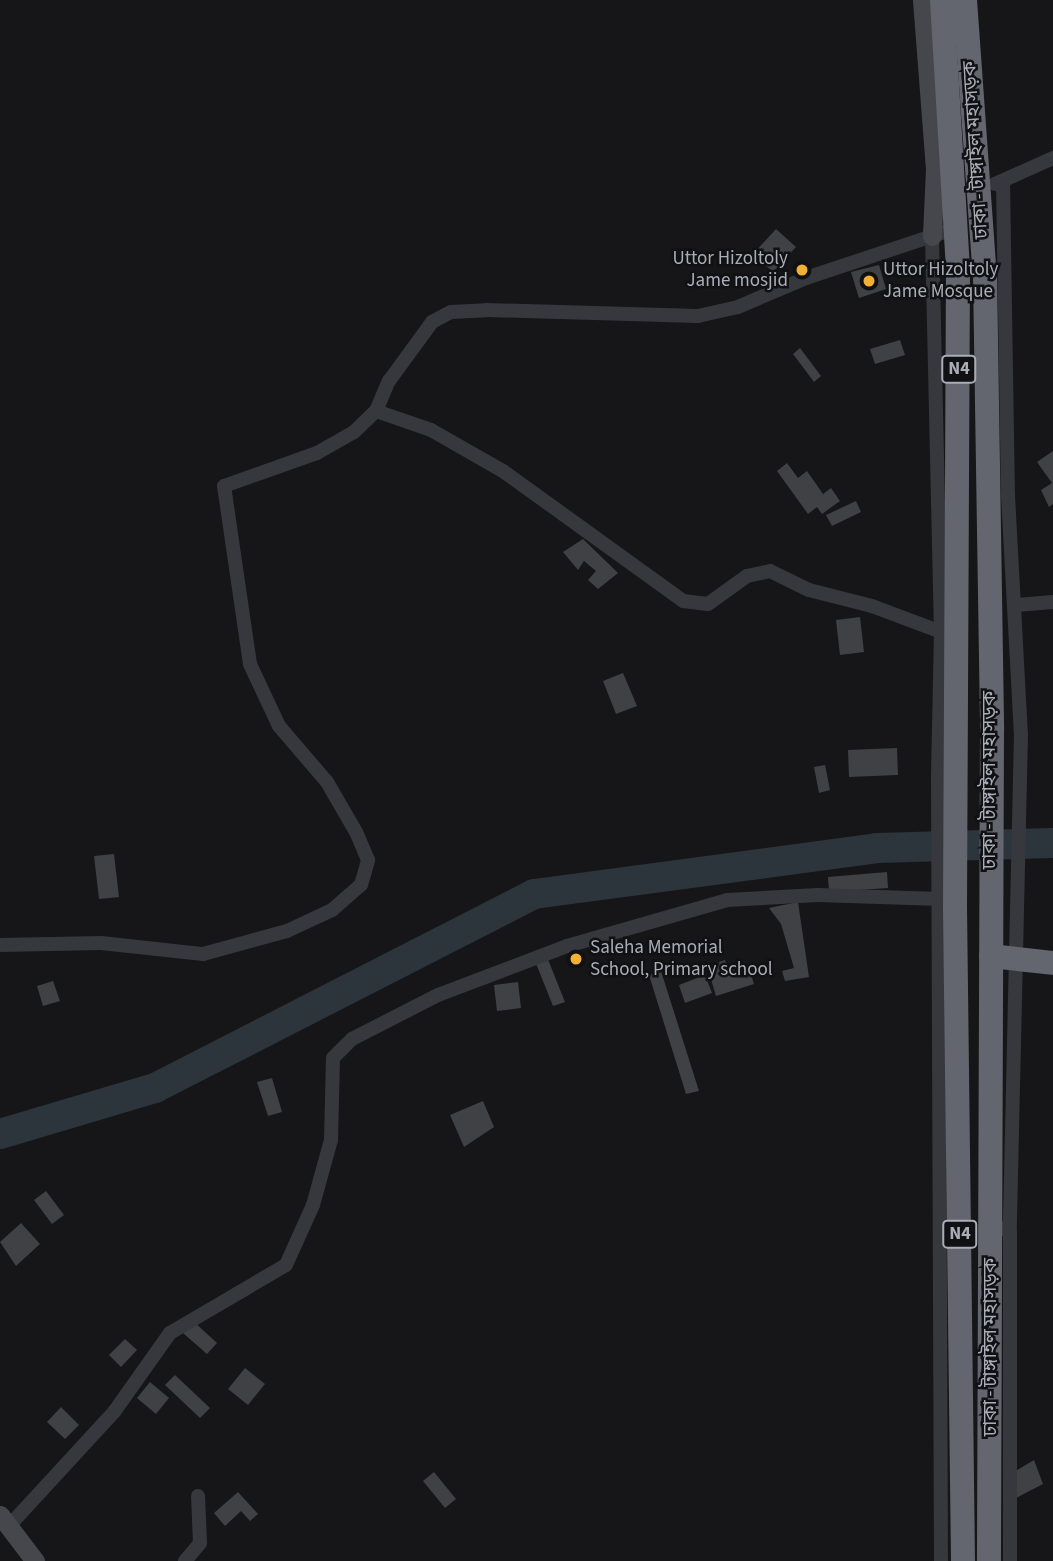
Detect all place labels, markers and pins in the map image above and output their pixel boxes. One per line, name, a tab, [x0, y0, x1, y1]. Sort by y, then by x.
place label: Uttor Hizoltoly Jame mosjid	[673, 248, 788, 292]
place label: Uttor Hizoltoly Jame Mosque	[883, 259, 998, 303]
marker: Uttor Hizoltoly Jame mosjid	[794, 262, 810, 278]
marker: Uttor Hizoltoly Jame Mosque	[861, 273, 877, 289]
place label: Saleha Memorial School, Primary school	[590, 937, 773, 981]
marker: Saleha Memorial School, Primary school	[568, 951, 584, 967]

